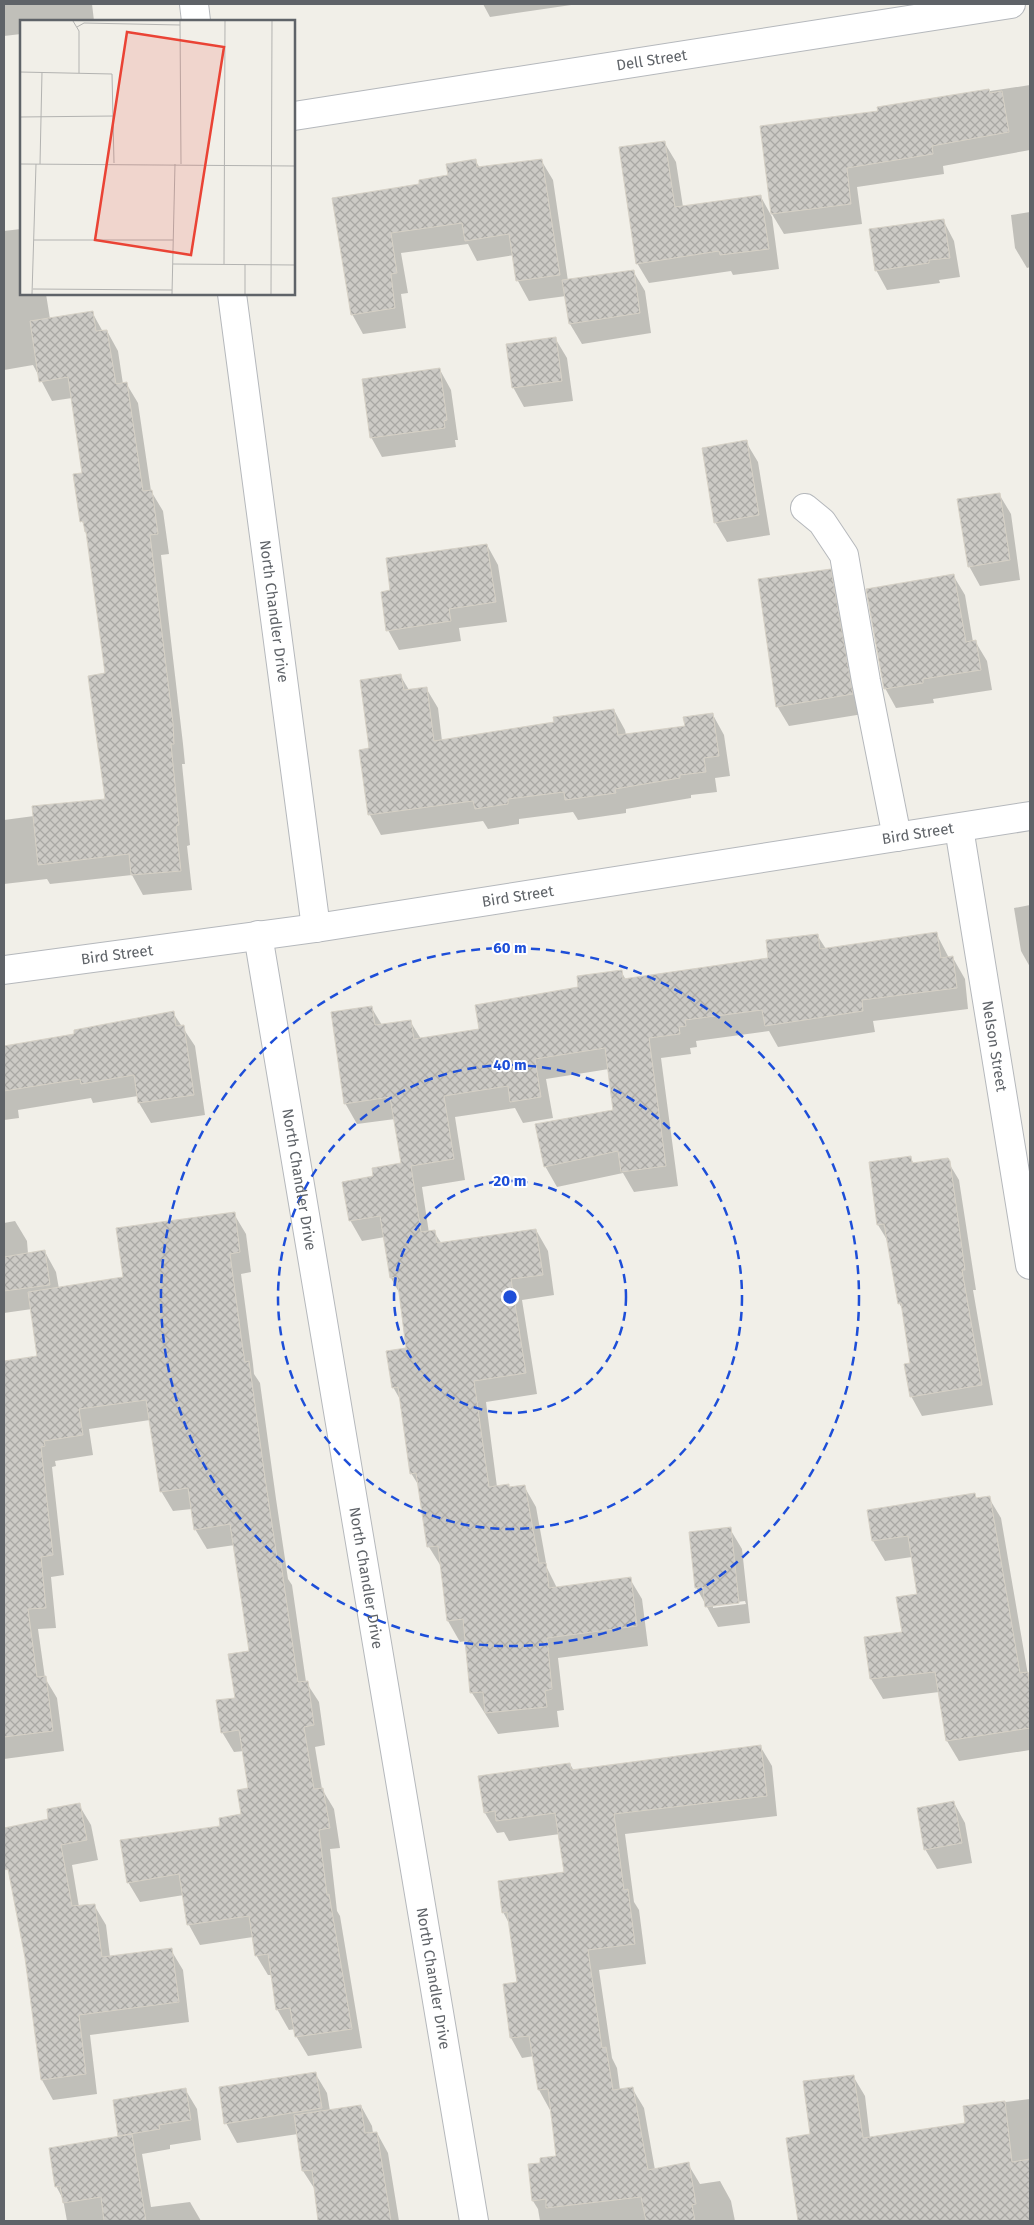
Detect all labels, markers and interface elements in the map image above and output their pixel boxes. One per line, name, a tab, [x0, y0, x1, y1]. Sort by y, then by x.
inset map	[20, 20, 295, 295]
street label: Dell Street	[615, 46, 689, 75]
street label: North Chandler Drive	[256, 539, 292, 684]
street label: Bird Street	[881, 819, 956, 848]
street label: Bird Street	[481, 882, 555, 911]
text: 60 m	[493, 939, 527, 957]
street label: Bird Street	[80, 941, 155, 969]
street label: Nelson Street	[978, 999, 1011, 1094]
text: 40 m	[493, 1056, 527, 1074]
street label: North Chandler Drive	[278, 1107, 320, 1252]
text: 20 m	[494, 1172, 526, 1190]
centre of rings	[501, 1288, 519, 1306]
street label: North Chandler Drive	[345, 1506, 387, 1650]
street label: North Chandler Drive	[412, 1906, 454, 2051]

